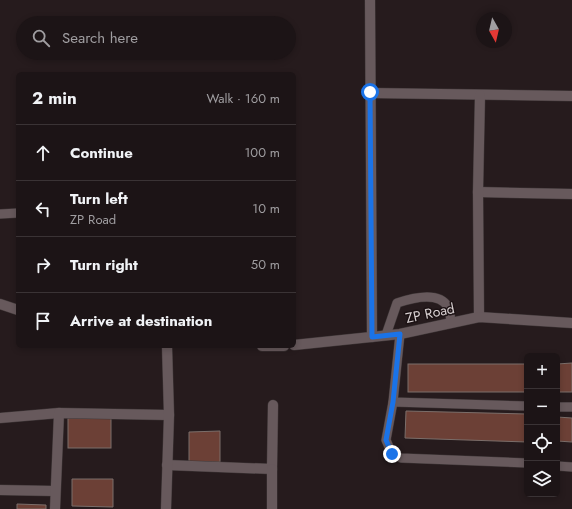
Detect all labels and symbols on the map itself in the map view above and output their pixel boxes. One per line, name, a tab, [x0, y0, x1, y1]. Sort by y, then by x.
north arrow	[476, 12, 512, 48]
route start	[361, 83, 379, 101]
street label: ZP Road	[404, 298, 456, 328]
route end	[383, 445, 401, 463]

